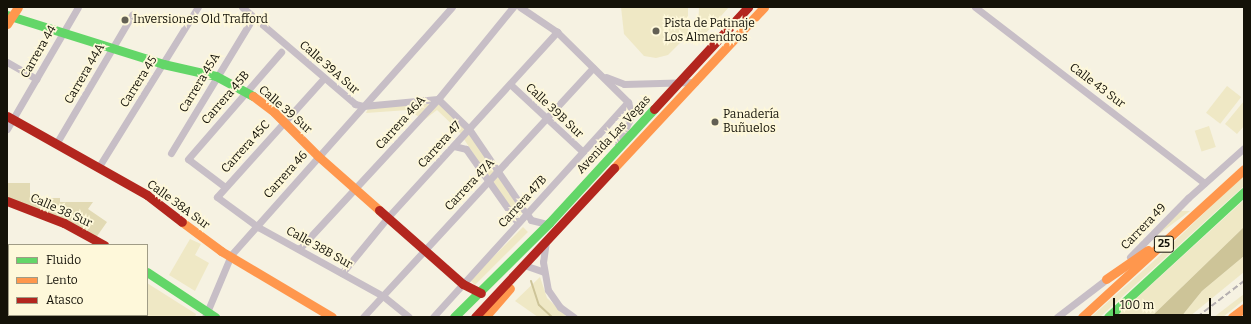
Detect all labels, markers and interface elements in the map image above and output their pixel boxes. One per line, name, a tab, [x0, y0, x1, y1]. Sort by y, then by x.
place label: Inversiones Old Trafford	[133, 13, 268, 27]
marker: Inversiones Old Trafford	[120, 15, 130, 25]
place label: Pista de Patinaje Los Almendros	[664, 17, 755, 45]
street label: Carrera 44	[18, 23, 60, 81]
marker: Pista de Patinaje Los Almendros	[651, 26, 661, 36]
street label: Calle 39A Sur	[296, 38, 362, 98]
street label: Carrera 44A	[62, 41, 108, 107]
street label: Carrera 45A	[177, 51, 223, 115]
street label: Carrera 45	[118, 54, 160, 110]
street label: Calle 43 Sur	[1066, 60, 1128, 112]
street label: Carrera 45B	[199, 68, 253, 128]
street label: Calle 39B Sur	[522, 81, 586, 141]
street label: Calle 39 Sur	[255, 83, 315, 137]
street label: Carrera 46A	[373, 93, 429, 153]
street label: Avenida Las Vegas	[574, 93, 654, 177]
place label: Panadería Buñuelos	[723, 108, 779, 136]
marker: Panadería Buñuelos	[710, 117, 720, 127]
street label: Carrera 45C	[219, 118, 273, 176]
street label: Carrera 47	[415, 119, 465, 171]
street label: Carrera 46	[261, 148, 311, 202]
street label: Carrera 47A	[442, 156, 498, 214]
street label: Carrera 47B	[496, 173, 550, 231]
street label: Calle 38A Sur	[144, 177, 212, 233]
street label: Calle 38 Sur	[28, 191, 94, 231]
street label: Carrera 49	[1118, 201, 1170, 253]
street label: Calle 38B Sur	[283, 224, 355, 272]
road number: 25	[1153, 235, 1175, 253]
legend	[8, 244, 148, 316]
text: Fluido	[46, 253, 81, 267]
text: Lento	[46, 273, 78, 287]
scale bar	[1115, 290, 1213, 316]
text: Atasco	[46, 293, 84, 307]
text: 100 m	[1120, 298, 1154, 312]

